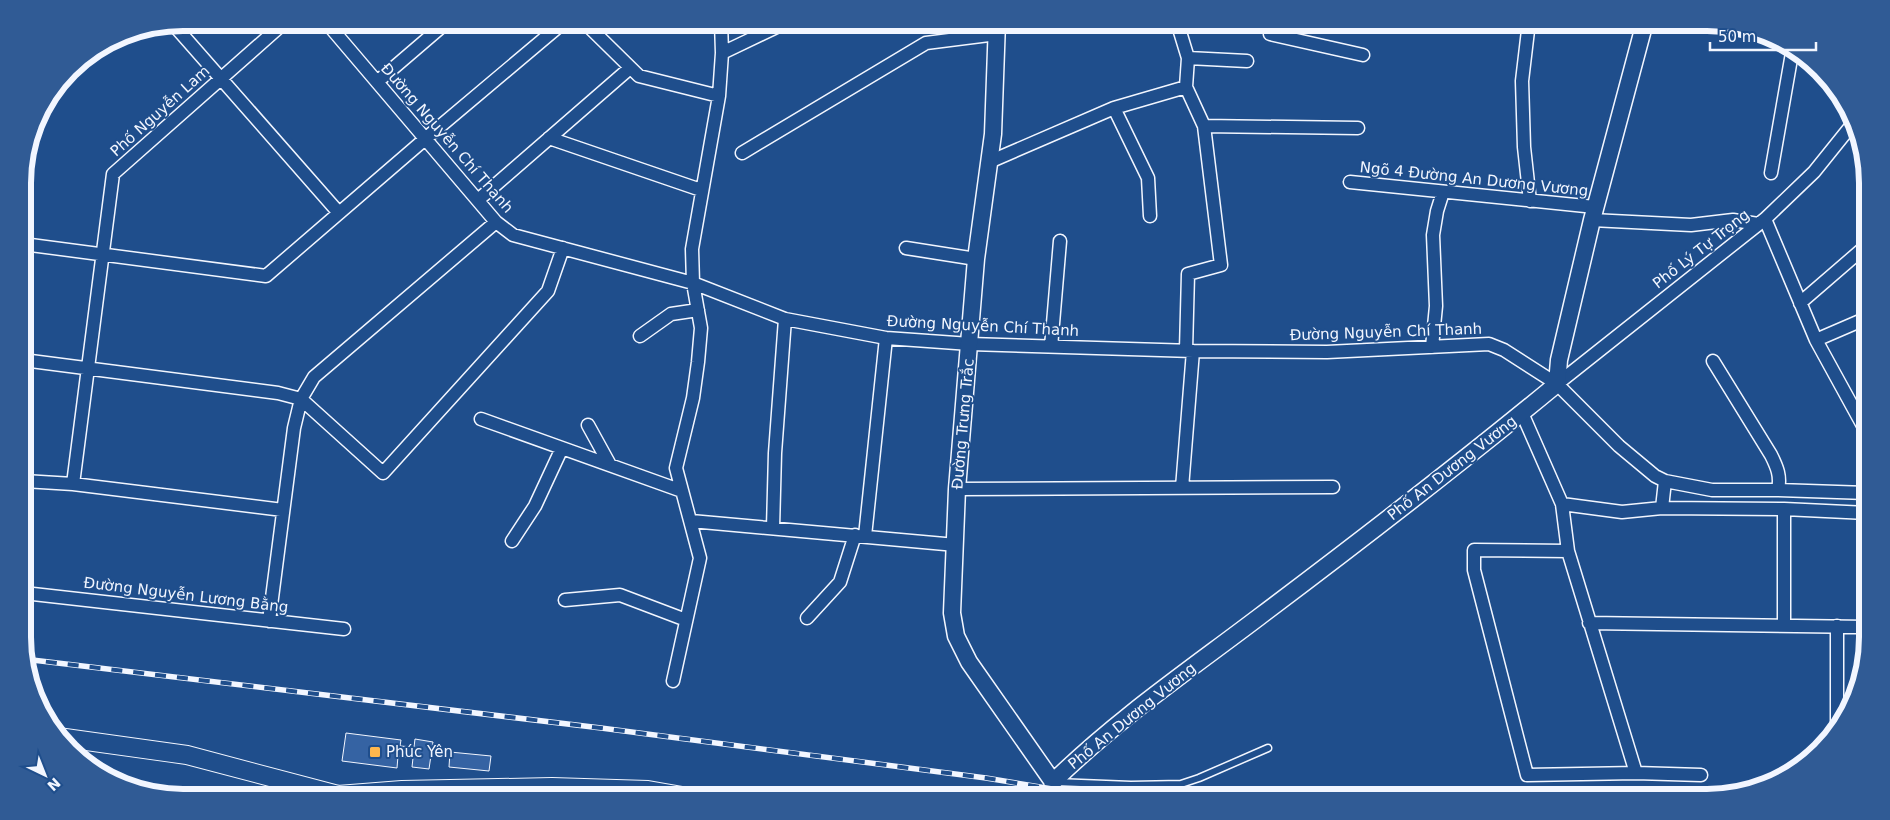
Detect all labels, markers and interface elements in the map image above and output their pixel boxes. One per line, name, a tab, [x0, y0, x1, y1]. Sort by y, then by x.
scale bar	[1710, 20, 1816, 52]
text: 50 m	[1718, 28, 1756, 46]
street label: Đường Nguyễn Chí Thanh	[377, 59, 517, 217]
street label: Phố Nguyễn Lam	[107, 62, 213, 160]
street label: Ngõ 4 Đường An Dương Vương	[1359, 158, 1589, 200]
street label: Phố Lý Tự Trọng	[1649, 206, 1753, 292]
street label: Đường Nguyễn Chí Thanh	[886, 312, 1080, 340]
street label: Đường Nguyễn Chí Thanh	[1289, 320, 1483, 344]
street label: Đường Trưng Trắc	[948, 358, 978, 490]
street label: Phố An Dương Vương	[1384, 412, 1520, 524]
street label: Đường Nguyễn Lương Bằng	[83, 574, 289, 616]
street label: Phố An Dương Vương	[1065, 659, 1199, 773]
place label: Phúc Yên	[386, 743, 453, 761]
marker: Phúc Yên	[368, 745, 382, 759]
north arrow	[20, 750, 70, 800]
text: N	[44, 775, 64, 794]

